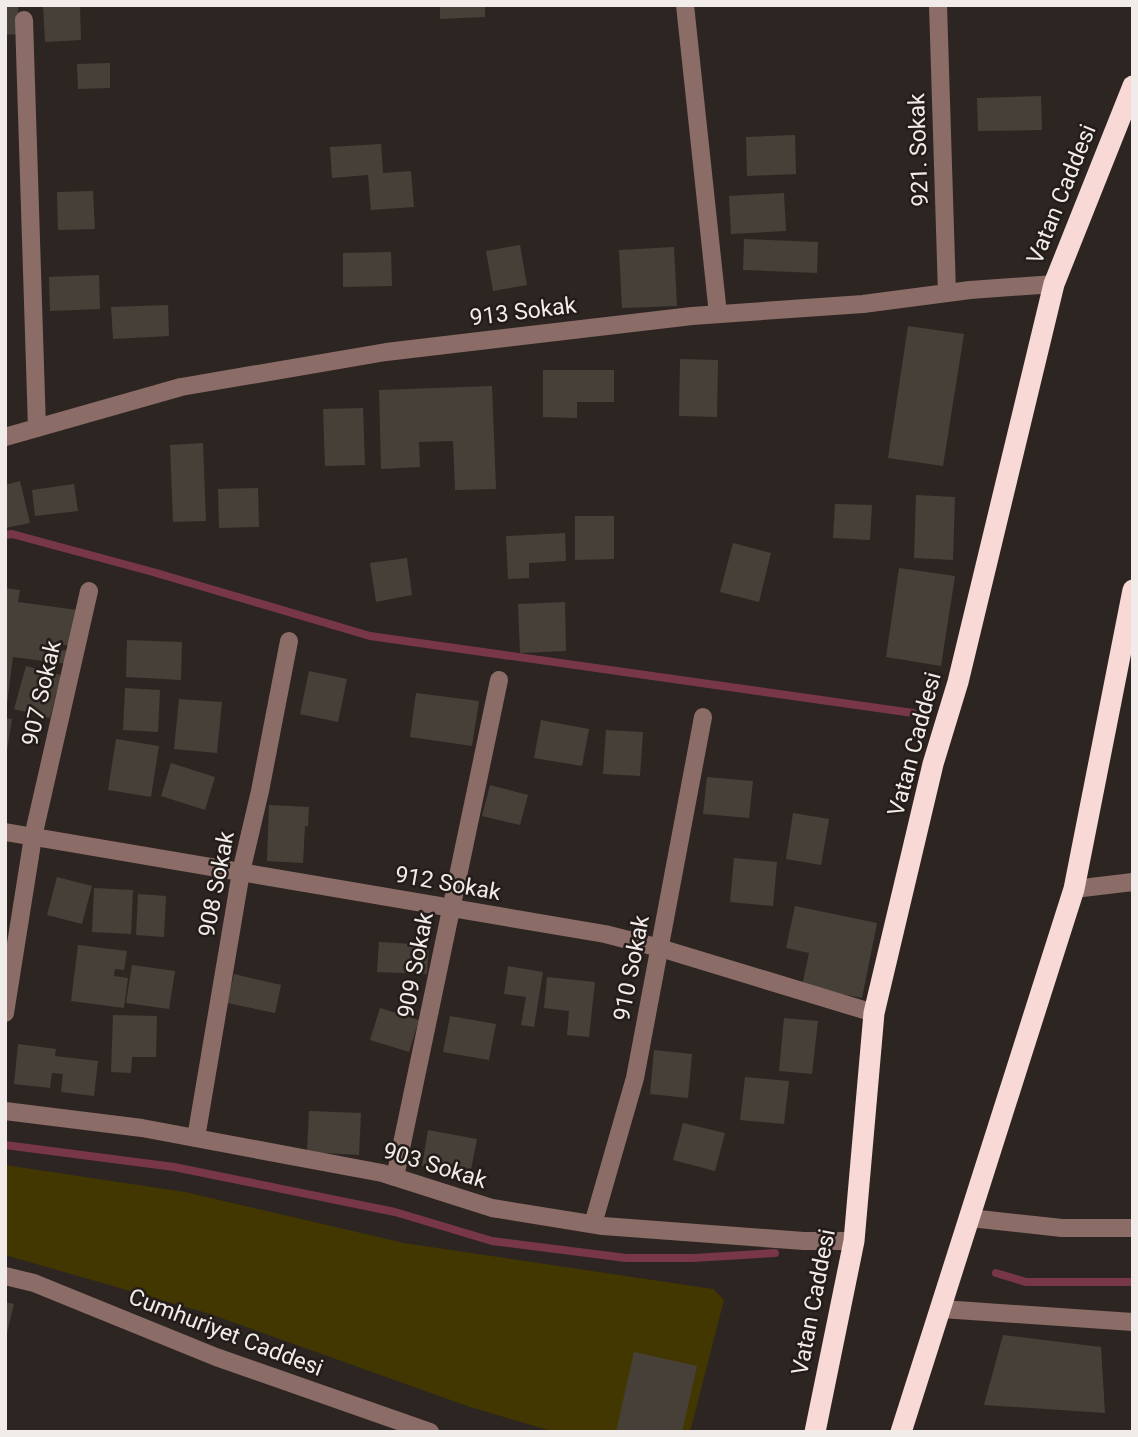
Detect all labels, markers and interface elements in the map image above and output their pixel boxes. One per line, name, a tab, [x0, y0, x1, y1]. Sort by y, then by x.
street label: 921. Sokak	[903, 93, 934, 207]
street label: Vatan Caddesi	[1021, 120, 1102, 268]
street label: 913 Sokak	[468, 292, 578, 331]
street label: 907 Sokak	[16, 638, 67, 748]
street label: Vatan Caddesi	[882, 669, 947, 819]
street label: 908 Sokak	[193, 829, 240, 939]
street label: 912 Sokak	[393, 861, 503, 906]
street label: 909 Sokak	[392, 910, 439, 1020]
street label: 910 Sokak	[608, 913, 655, 1023]
street label: 903 Sokak	[380, 1137, 490, 1194]
street label: Vatan Caddesi	[786, 1227, 841, 1377]
street label: Cumhuriyet Caddesi	[125, 1283, 327, 1382]

